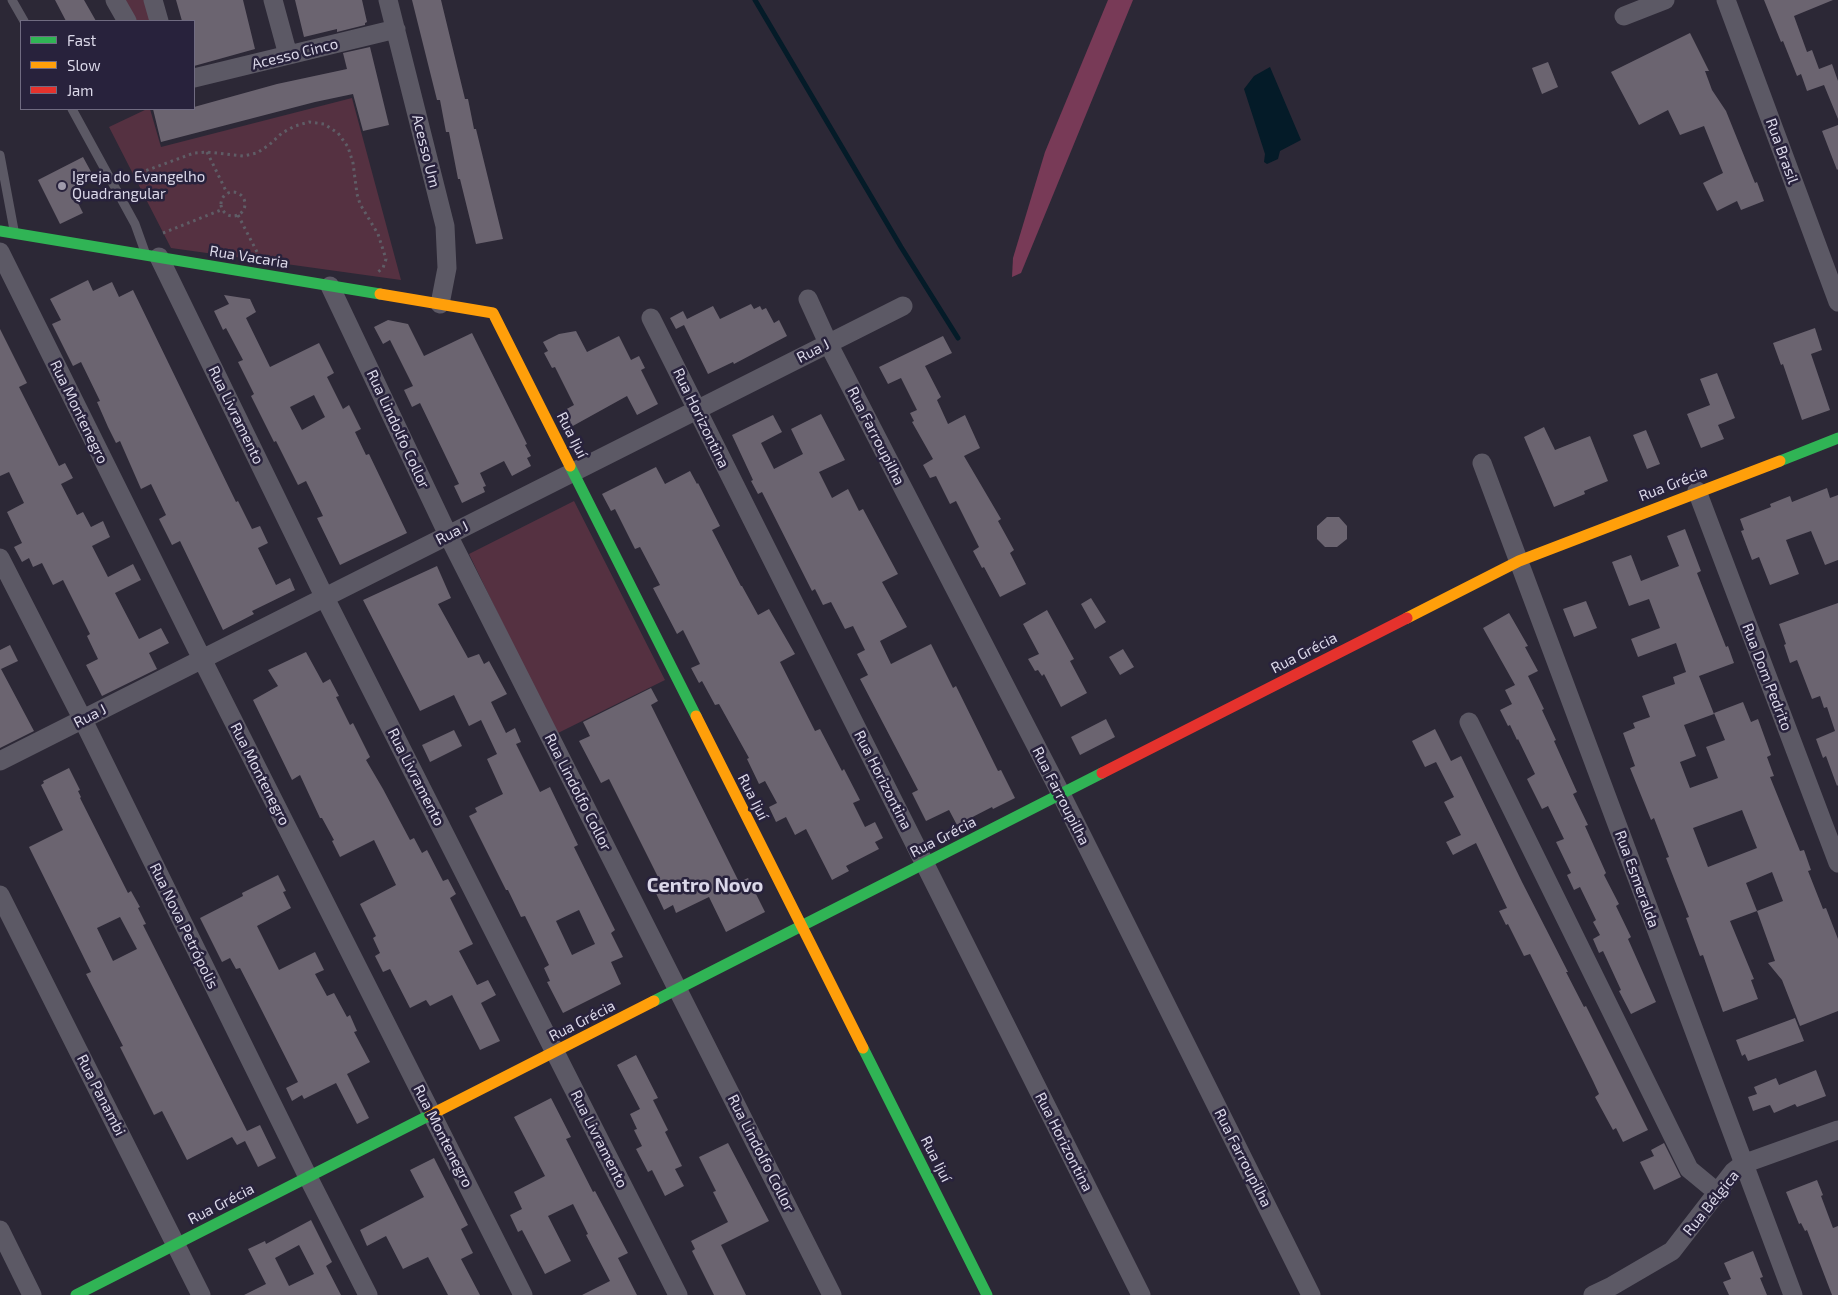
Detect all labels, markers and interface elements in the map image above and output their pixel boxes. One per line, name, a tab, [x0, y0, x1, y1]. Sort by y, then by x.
legend	[20, 20, 195, 110]
text: Fast	[67, 31, 96, 49]
street label: Acesso Cinco	[250, 35, 340, 73]
text: Slow	[67, 56, 101, 74]
text: Jam	[67, 81, 93, 99]
street label: Acesso Um	[408, 113, 444, 189]
street label: Rua Brasil	[1762, 116, 1802, 186]
place label: Igreja do Evangelho Quadrangular	[72, 168, 205, 203]
marker: Igreja do Evangelho Quadrangular	[56, 180, 68, 192]
street label: Rua Vacaria	[208, 242, 290, 272]
street label: Rua J	[794, 335, 832, 367]
street label: Rua Montenegro	[46, 357, 112, 467]
street label: Rua Livramento	[204, 363, 268, 467]
street label: Rua Horizontina	[669, 365, 733, 471]
street label: Rua Lindolfo Collor	[363, 367, 433, 491]
street label: Rua Farroupilha	[843, 384, 909, 488]
street label: Rua Ijuí	[553, 409, 591, 461]
street label: Rua Grécia	[1636, 463, 1710, 505]
street label: Rua J	[433, 517, 471, 549]
street label: Rua Dom Pedrito	[1738, 621, 1796, 733]
street label: Rua Grécia	[1268, 629, 1340, 677]
street label: Rua J	[71, 700, 109, 732]
street label: Rua Montenegro	[226, 720, 294, 828]
street label: Rua Livramento	[384, 725, 448, 829]
street label: Rua Horizontina	[850, 727, 916, 833]
street label: Rua Lindolfo Collor	[541, 730, 615, 854]
street label: Rua Farroupilha	[1028, 744, 1094, 848]
street label: Rua Ijuí	[734, 771, 772, 823]
street label: Rua Grécia	[907, 813, 979, 861]
street label: Rua Esmeralda	[1611, 828, 1663, 930]
street label: Rua Nova Petrópolis	[146, 860, 222, 992]
district label: Centro Novo	[647, 873, 763, 897]
street label: Rua Grécia	[546, 997, 618, 1045]
street label: Rua Panambi	[73, 1051, 129, 1139]
street label: Rua Montenegro	[409, 1082, 477, 1190]
street label: Rua Livramento	[567, 1087, 631, 1191]
street label: Rua Horizontina	[1031, 1089, 1097, 1195]
street label: Rua Lindolfo Collor	[724, 1091, 798, 1215]
street label: Rua Farroupilha	[1210, 1106, 1276, 1210]
street label: Rua Ijuí	[917, 1133, 955, 1185]
street label: Rua Bélgica	[1679, 1167, 1743, 1239]
street label: Rua Grécia	[185, 1180, 257, 1228]

